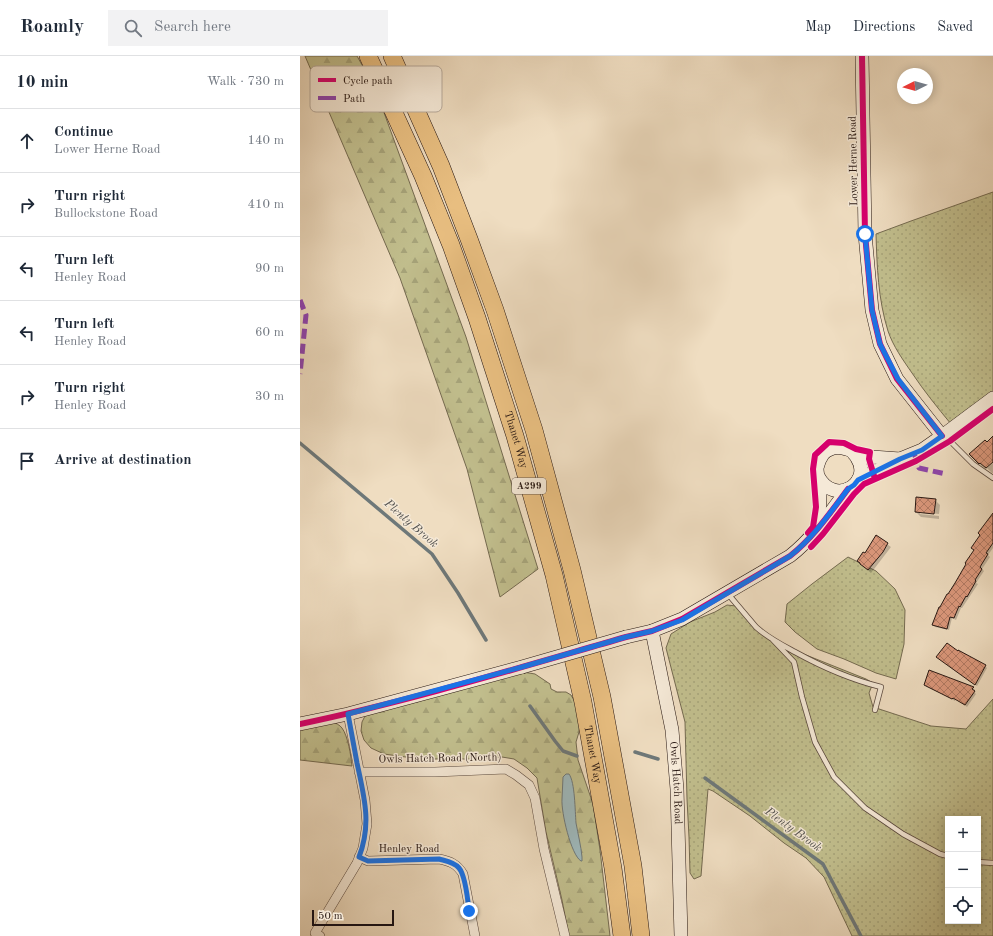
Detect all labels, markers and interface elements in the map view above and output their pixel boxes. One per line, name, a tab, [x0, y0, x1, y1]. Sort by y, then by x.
search box	[108, 10, 388, 46]
icon: search	[122, 17, 144, 39]
text: Roamly	[20, 18, 84, 37]
text: Search here	[154, 20, 231, 35]
text: Map	[805, 20, 831, 34]
text: Directions	[853, 20, 915, 34]
text: Saved	[937, 20, 973, 34]
legend	[310, 66, 442, 112]
north arrow	[897, 68, 933, 104]
text: 10 min	[16, 74, 69, 91]
text: Walk · 730 m	[207, 75, 284, 88]
text: Cycle path	[343, 76, 393, 87]
text: Path	[343, 94, 365, 105]
street label: Lower Herne Road	[848, 116, 860, 206]
text: Continue	[54, 125, 113, 140]
icon: ahead	[16, 130, 38, 152]
text: 140 m	[247, 134, 284, 147]
text: Lower Herne Road	[54, 143, 161, 156]
text: Turn right	[54, 189, 125, 204]
icon: right	[16, 194, 38, 216]
text: 410 m	[247, 198, 284, 211]
text: Bullockstone Road	[54, 207, 158, 220]
route start	[856, 225, 874, 243]
text: Turn left	[54, 253, 114, 268]
icon: left	[16, 258, 38, 280]
text: 90 m	[255, 262, 284, 275]
text: Henley Road	[54, 271, 126, 284]
text: Turn left	[54, 317, 114, 332]
icon: left	[16, 322, 38, 344]
text: 60 m	[255, 326, 284, 339]
text: Henley Road	[54, 335, 126, 348]
text: Turn right	[54, 381, 125, 396]
icon: right	[16, 386, 38, 408]
text: 30 m	[255, 390, 284, 403]
text: Henley Road	[54, 399, 126, 412]
street label: Thanet Way	[502, 410, 529, 470]
icon: arrive	[16, 450, 38, 472]
text: Arrive at destination	[54, 453, 192, 468]
road number: A299	[512, 478, 546, 494]
water label: Plenty Brook	[381, 497, 440, 551]
street label: Thanet Way	[582, 724, 603, 785]
street label: Owls Hatch Road	[667, 741, 683, 825]
street label: Owls Hatch Road (North)	[378, 752, 502, 766]
water label: Plenty Brook	[762, 805, 824, 855]
map controls	[945, 816, 981, 924]
button: +	[945, 816, 981, 852]
street label: Henley Road	[378, 844, 440, 855]
button: −	[945, 852, 981, 888]
button: locate	[945, 888, 981, 924]
route end	[460, 902, 478, 920]
scale bar	[312, 908, 394, 927]
text: 50 m	[318, 911, 343, 922]

